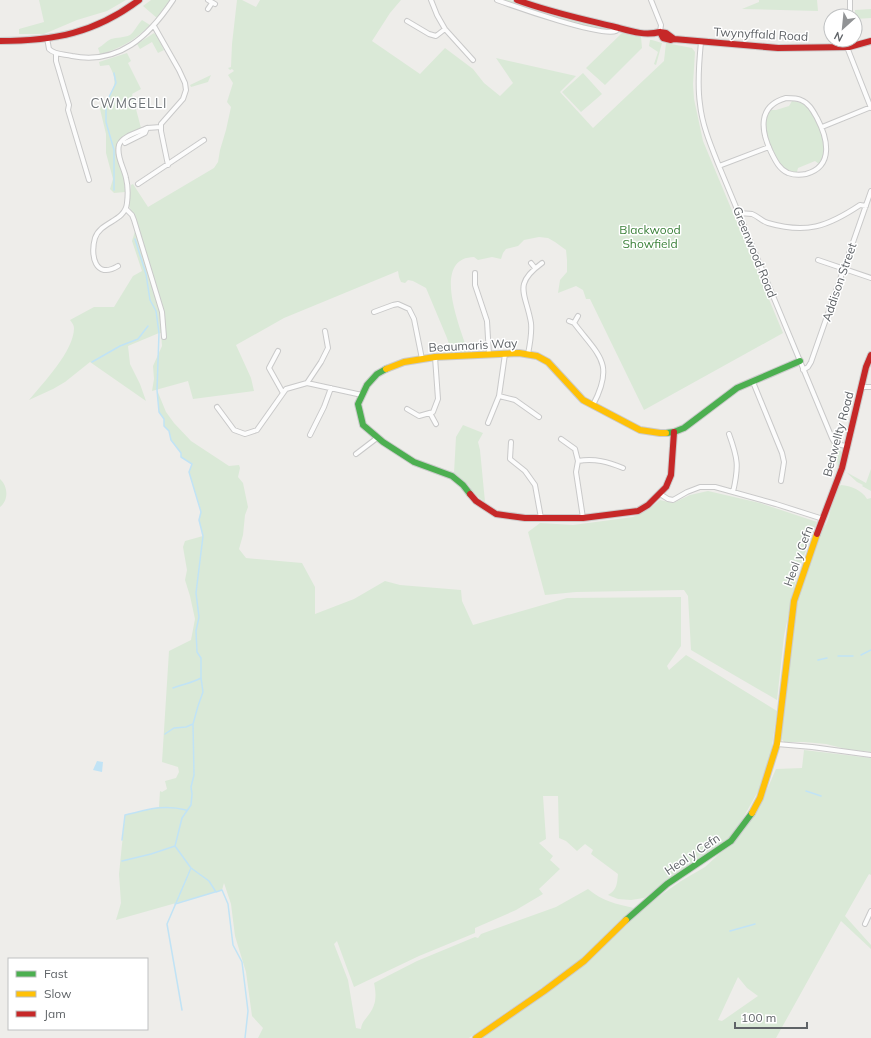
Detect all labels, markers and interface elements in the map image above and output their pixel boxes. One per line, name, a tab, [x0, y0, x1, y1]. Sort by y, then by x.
north arrow	[823, 8, 863, 48]
street label: Twynyffald Road	[713, 24, 809, 44]
text: N	[832, 29, 845, 45]
district label: CWMGELLI	[91, 95, 167, 111]
street label: Greenwood Road	[730, 204, 780, 300]
park label: Blackwood Showfield	[619, 222, 681, 251]
street label: Addison Street	[819, 241, 859, 323]
street label: Beaumaris Way	[428, 335, 518, 355]
street label: Bedwellty Road	[819, 390, 857, 478]
street label: Heol y Cefn	[780, 524, 816, 588]
street label: Heol y Cefn	[661, 830, 723, 878]
legend	[8, 958, 148, 1030]
text: Fast	[44, 966, 68, 981]
text: Slow	[44, 986, 72, 1001]
scale bar	[735, 1004, 807, 1030]
text: Jam	[44, 1006, 66, 1021]
text: 100 m	[741, 1010, 776, 1025]

